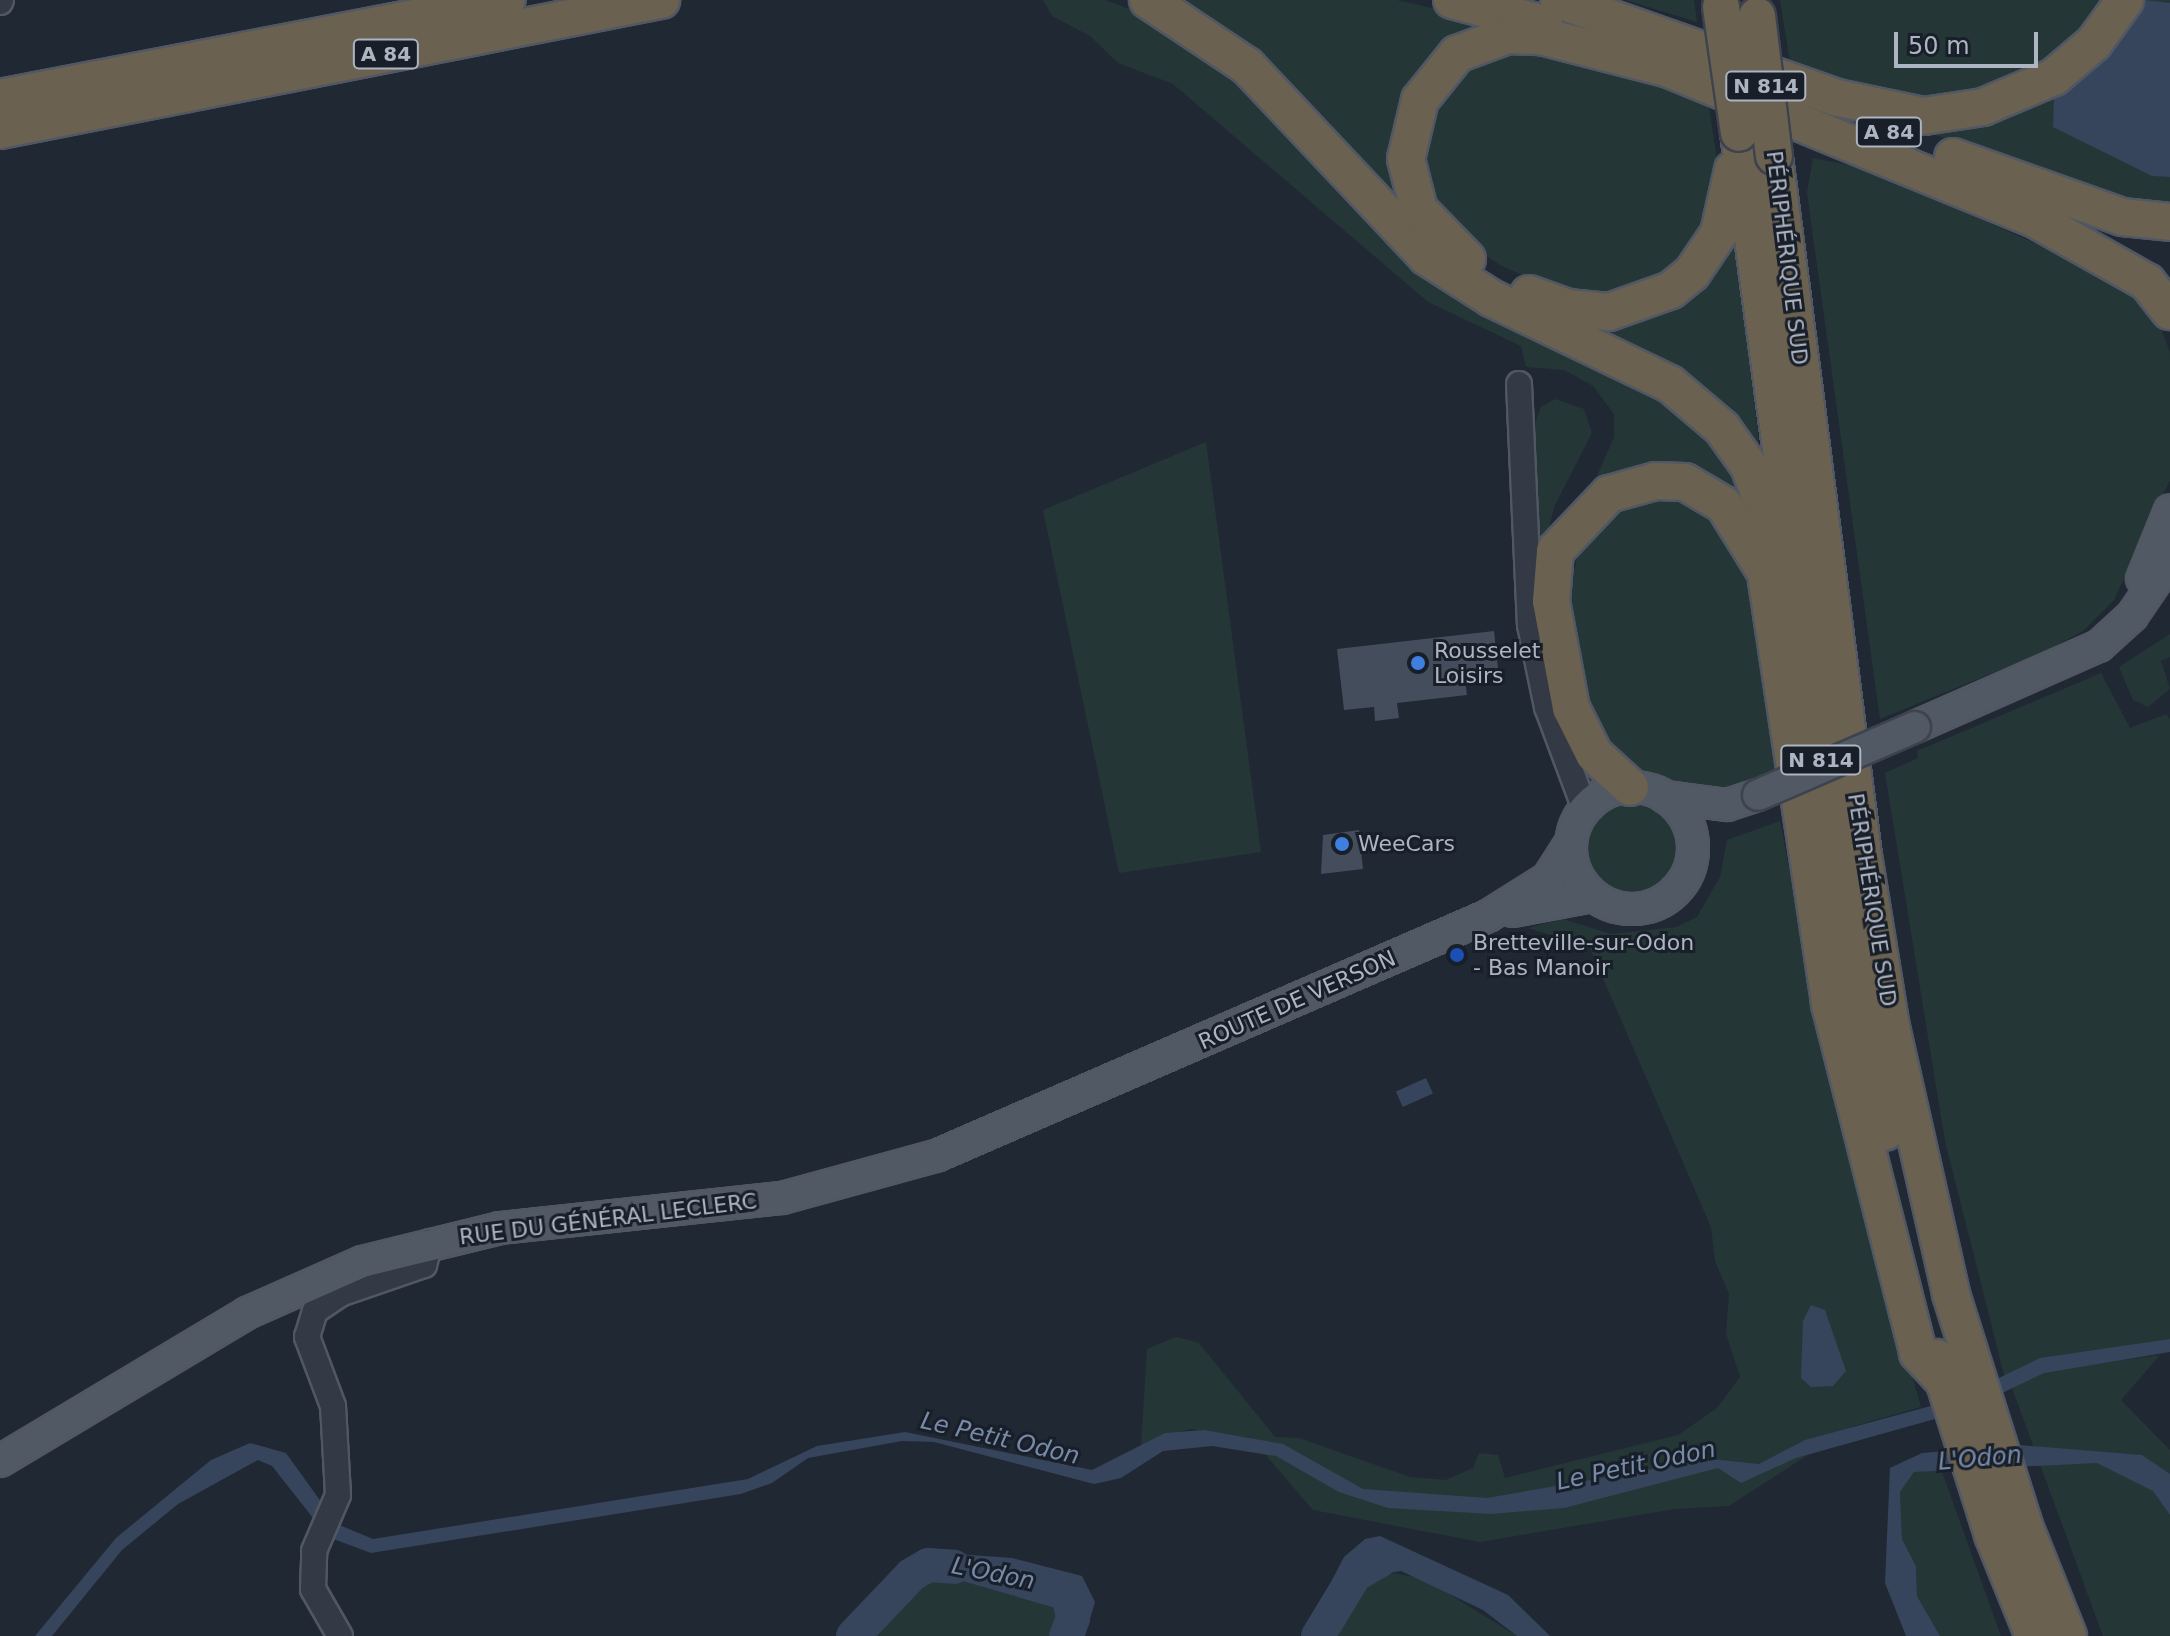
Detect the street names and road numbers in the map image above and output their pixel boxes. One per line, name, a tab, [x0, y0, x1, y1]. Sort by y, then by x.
road number: A 84	[352, 38, 420, 70]
road number: N 814	[1724, 70, 1808, 102]
road number: A 84	[1855, 116, 1923, 148]
street label: PÉRIPHÉRIQUE SUD	[1761, 149, 1813, 367]
road number: N 814	[1779, 744, 1863, 776]
street label: PÉRIPHÉRIQUE SUD	[1842, 791, 1902, 1009]
street label: ROUTE DE VERSON	[1194, 945, 1400, 1055]
street label: RUE DU GÉNÉRAL LECLERC	[458, 1188, 758, 1250]

